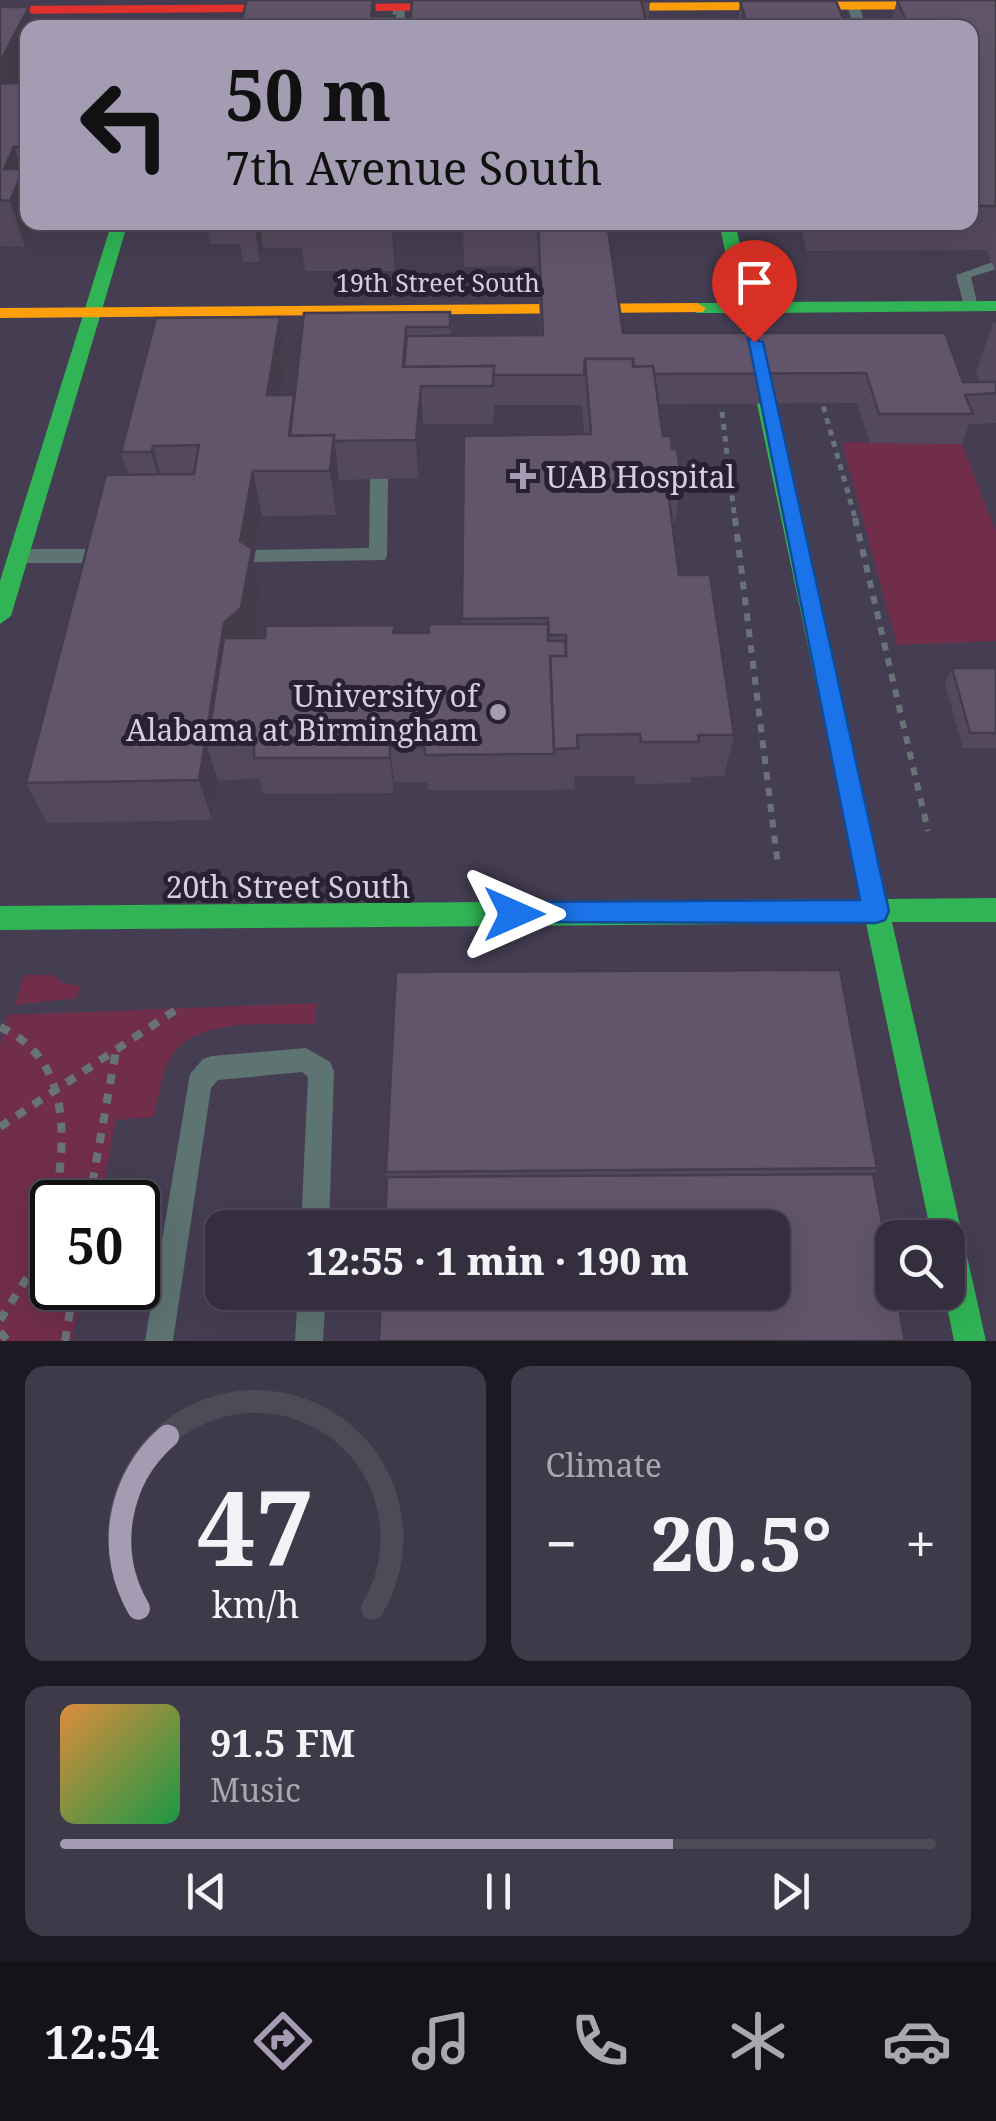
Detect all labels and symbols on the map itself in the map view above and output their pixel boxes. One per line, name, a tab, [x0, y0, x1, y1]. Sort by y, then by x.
pin	[712, 240, 797, 343]
street label: 19th Street South	[336, 265, 540, 299]
place label: UAB Hospital	[546, 456, 735, 497]
marker: UAB Hospital	[510, 463, 536, 489]
place label: University of Alabama at Birmingham	[126, 675, 481, 750]
marker: University of Alabama at Birmingham	[487, 701, 509, 723]
position arrow	[462, 862, 566, 966]
street label: 20th Street South	[166, 866, 410, 907]
speed limit sign: 50	[30, 1180, 160, 1310]

